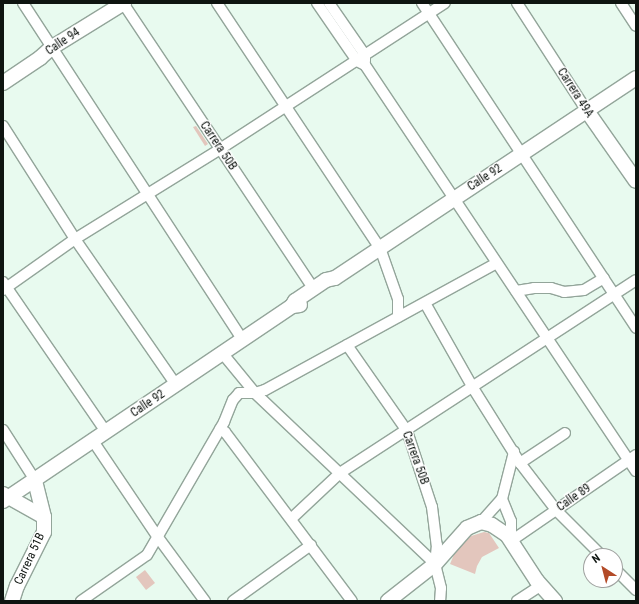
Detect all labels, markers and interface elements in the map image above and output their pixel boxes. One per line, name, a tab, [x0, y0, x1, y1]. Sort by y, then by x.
street label: Calle 94	[43, 25, 83, 59]
street label: Carrera 49A	[554, 66, 596, 120]
street label: Carrera 50B	[196, 119, 240, 173]
street label: Calle 92	[465, 162, 505, 194]
street label: Calle 92	[128, 387, 168, 421]
street label: Carrera 50B	[399, 429, 431, 487]
street label: Calle 89	[554, 481, 594, 515]
street label: Carrera 51B	[12, 531, 48, 587]
north arrow	[583, 548, 623, 588]
text: N	[590, 551, 603, 566]

